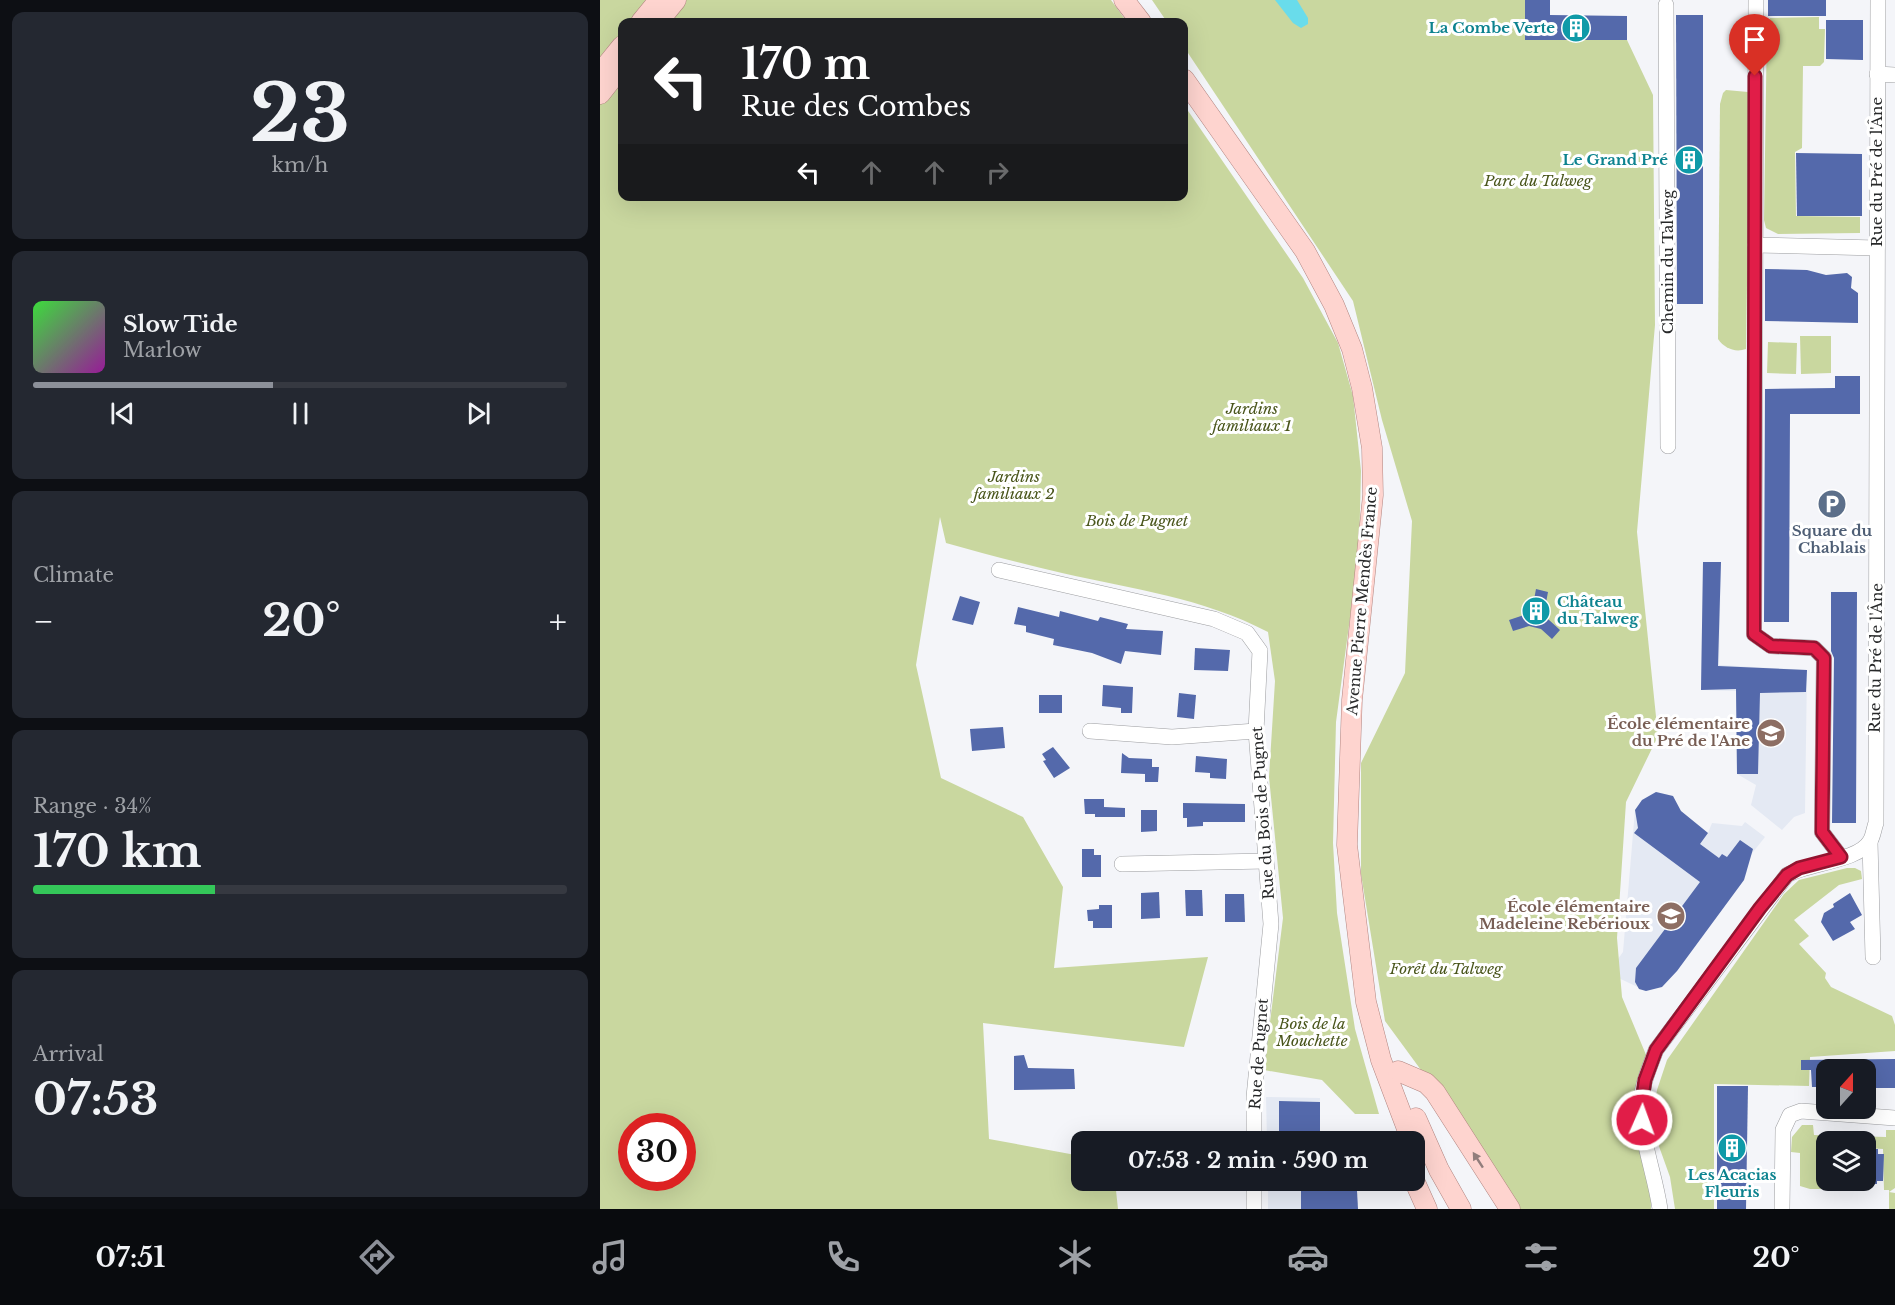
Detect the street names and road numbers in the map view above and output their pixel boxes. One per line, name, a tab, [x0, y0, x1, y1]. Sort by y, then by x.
street label: Rue du Pré de l'Âne	[1867, 97, 1886, 247]
street label: Chemin du Talweg	[1658, 189, 1677, 334]
street label: Avenue Pierre Mendès France	[1342, 486, 1381, 717]
street label: Rue du Pré de l'Âne	[1865, 583, 1886, 733]
street label: Rue du Bois de Pugnet	[1247, 725, 1278, 900]
street label: Rue de Pugnet	[1245, 997, 1272, 1110]

